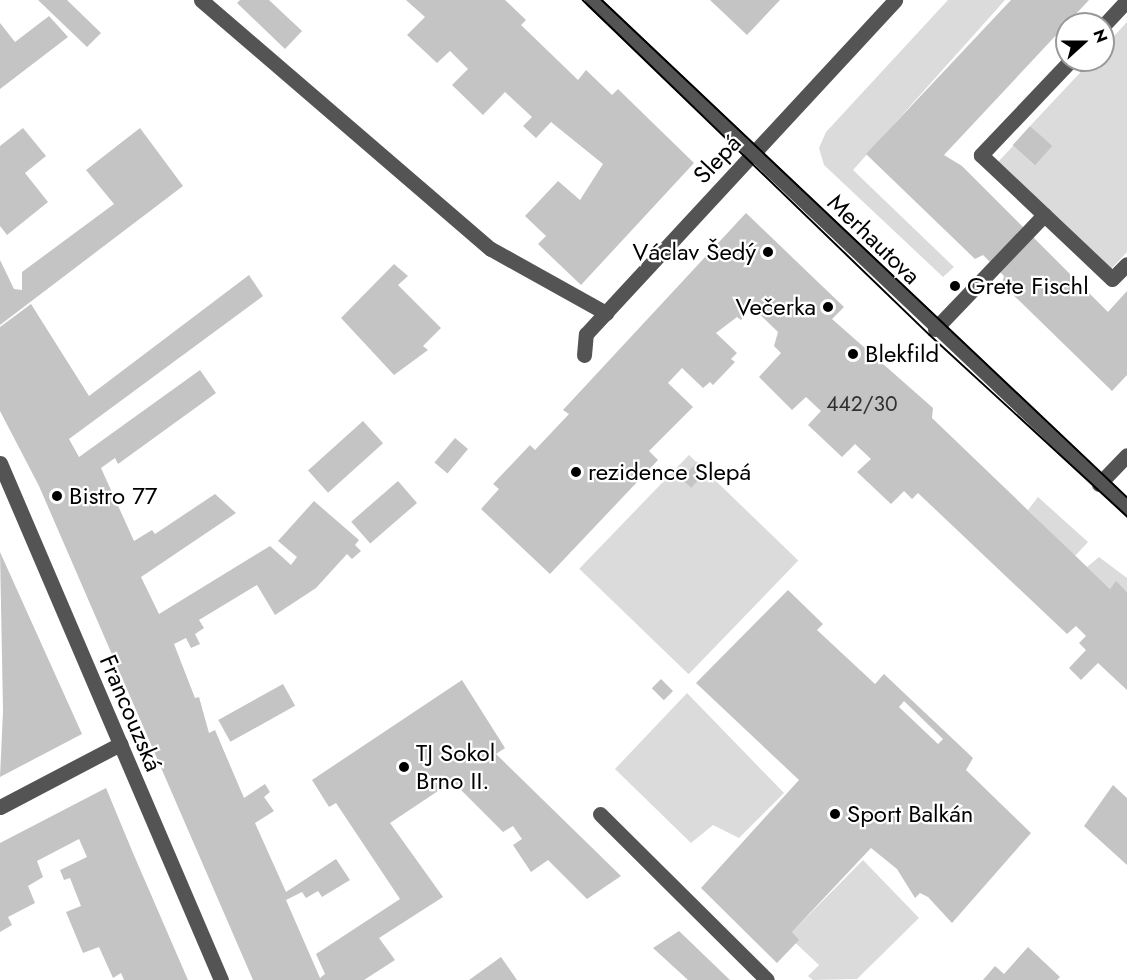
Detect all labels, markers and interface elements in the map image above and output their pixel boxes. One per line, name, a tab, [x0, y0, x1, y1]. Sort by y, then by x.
north arrow	[1055, 12, 1115, 72]
text: N	[1087, 26, 1113, 46]
street label: Slepá	[687, 129, 747, 189]
street label: Merhautova	[822, 188, 926, 290]
place label: Václav Šedý	[633, 238, 756, 266]
marker: Václav Šedý	[761, 245, 775, 259]
place label: Grete Fischl	[967, 272, 1089, 300]
marker: Grete Fischl	[948, 279, 962, 293]
place label: Večerka	[736, 293, 816, 321]
marker: Večerka	[821, 300, 835, 314]
place label: Blekfild	[865, 340, 939, 368]
marker: Blekfild	[846, 347, 860, 361]
house number: 442/30	[826, 391, 898, 417]
place label: rezidence Slepá	[588, 458, 751, 486]
marker: rezidence Slepá	[569, 465, 583, 479]
place label: Bistro 77	[69, 482, 157, 510]
marker: Bistro 77	[50, 489, 64, 503]
street label: Francouzská	[94, 650, 168, 776]
place label: TJ Sokol Brno II.	[416, 739, 495, 795]
marker: TJ Sokol Brno II.	[397, 760, 411, 774]
place label: Sport Balkán	[847, 800, 973, 828]
marker: Sport Balkán	[828, 807, 842, 821]

